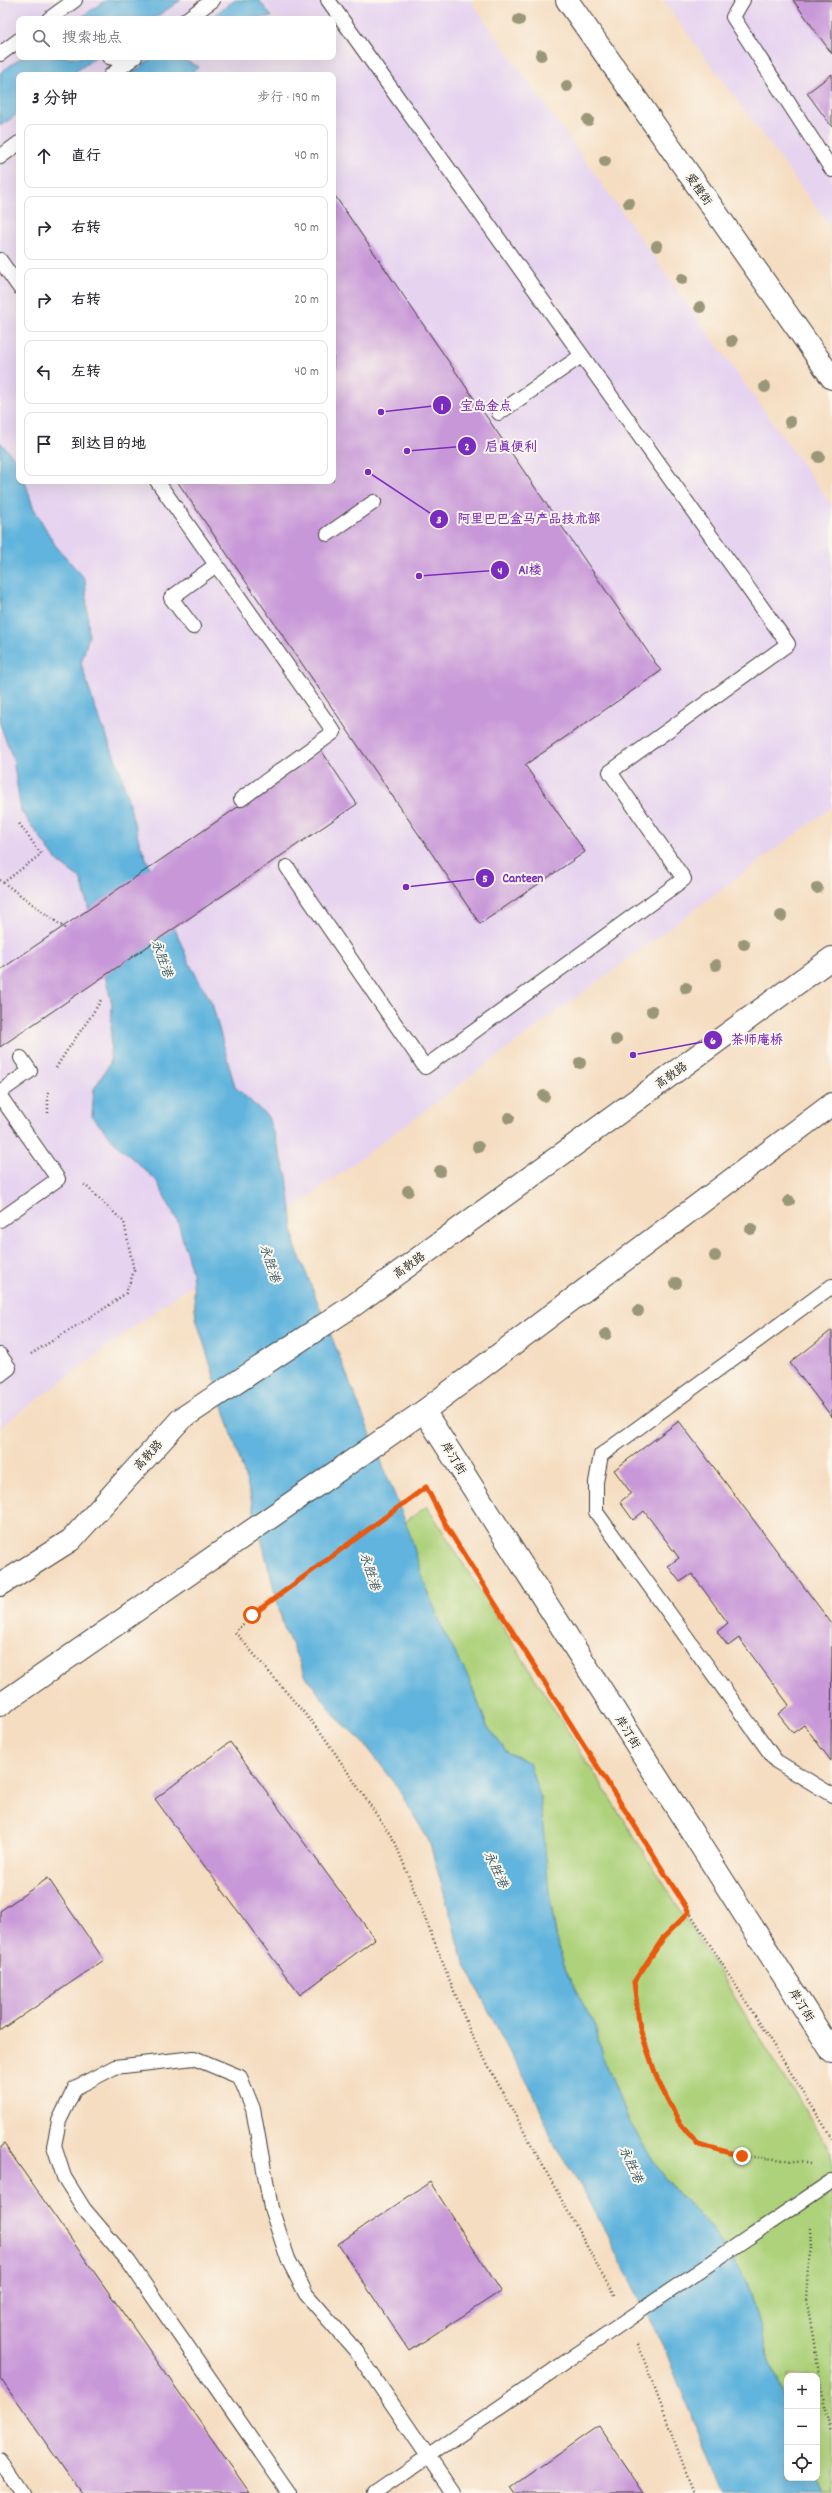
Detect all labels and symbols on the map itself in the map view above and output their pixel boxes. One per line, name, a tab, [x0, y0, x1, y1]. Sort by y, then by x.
street label: 爱橙街	[680, 170, 715, 209]
callout: 宝岛金点	[432, 393, 520, 418]
text: 宝岛金点	[460, 398, 512, 417]
text: 1	[441, 399, 444, 416]
callout: 启真便利	[457, 433, 545, 458]
text: 2	[464, 439, 470, 456]
text: 启真便利	[485, 439, 537, 458]
callout: 阿里巴巴盒马产品技术部	[429, 506, 608, 531]
text: 阿里巴巴盒马产品技术部	[457, 511, 601, 530]
text: 3	[436, 512, 442, 529]
callout: A1楼	[490, 557, 549, 582]
text: A1楼	[519, 562, 541, 581]
text: 4	[498, 563, 503, 580]
callout: Canteen	[475, 865, 552, 890]
text: Canteen	[503, 870, 543, 889]
text: 5	[482, 871, 488, 888]
water label: 永胜港	[145, 937, 177, 982]
callout: 茶师庵桥	[703, 1027, 791, 1052]
text: 茶师庵桥	[731, 1032, 783, 1051]
text: 6	[710, 1033, 716, 1050]
street label: 高教路	[652, 1059, 691, 1094]
water label: 永胜港	[254, 1242, 284, 1287]
street label: 高教路	[390, 1249, 429, 1284]
street label: 高教路	[131, 1437, 167, 1475]
street label: 岸汀街	[436, 1439, 469, 1479]
water label: 永胜港	[354, 1550, 384, 1595]
route start	[243, 1606, 261, 1624]
street label: 岸汀街	[610, 1713, 643, 1753]
water label: 永胜港	[478, 1848, 512, 1894]
street label: 岸汀街	[784, 1986, 817, 2026]
water label: 永胜港	[613, 2143, 647, 2189]
route end	[733, 2147, 751, 2165]

